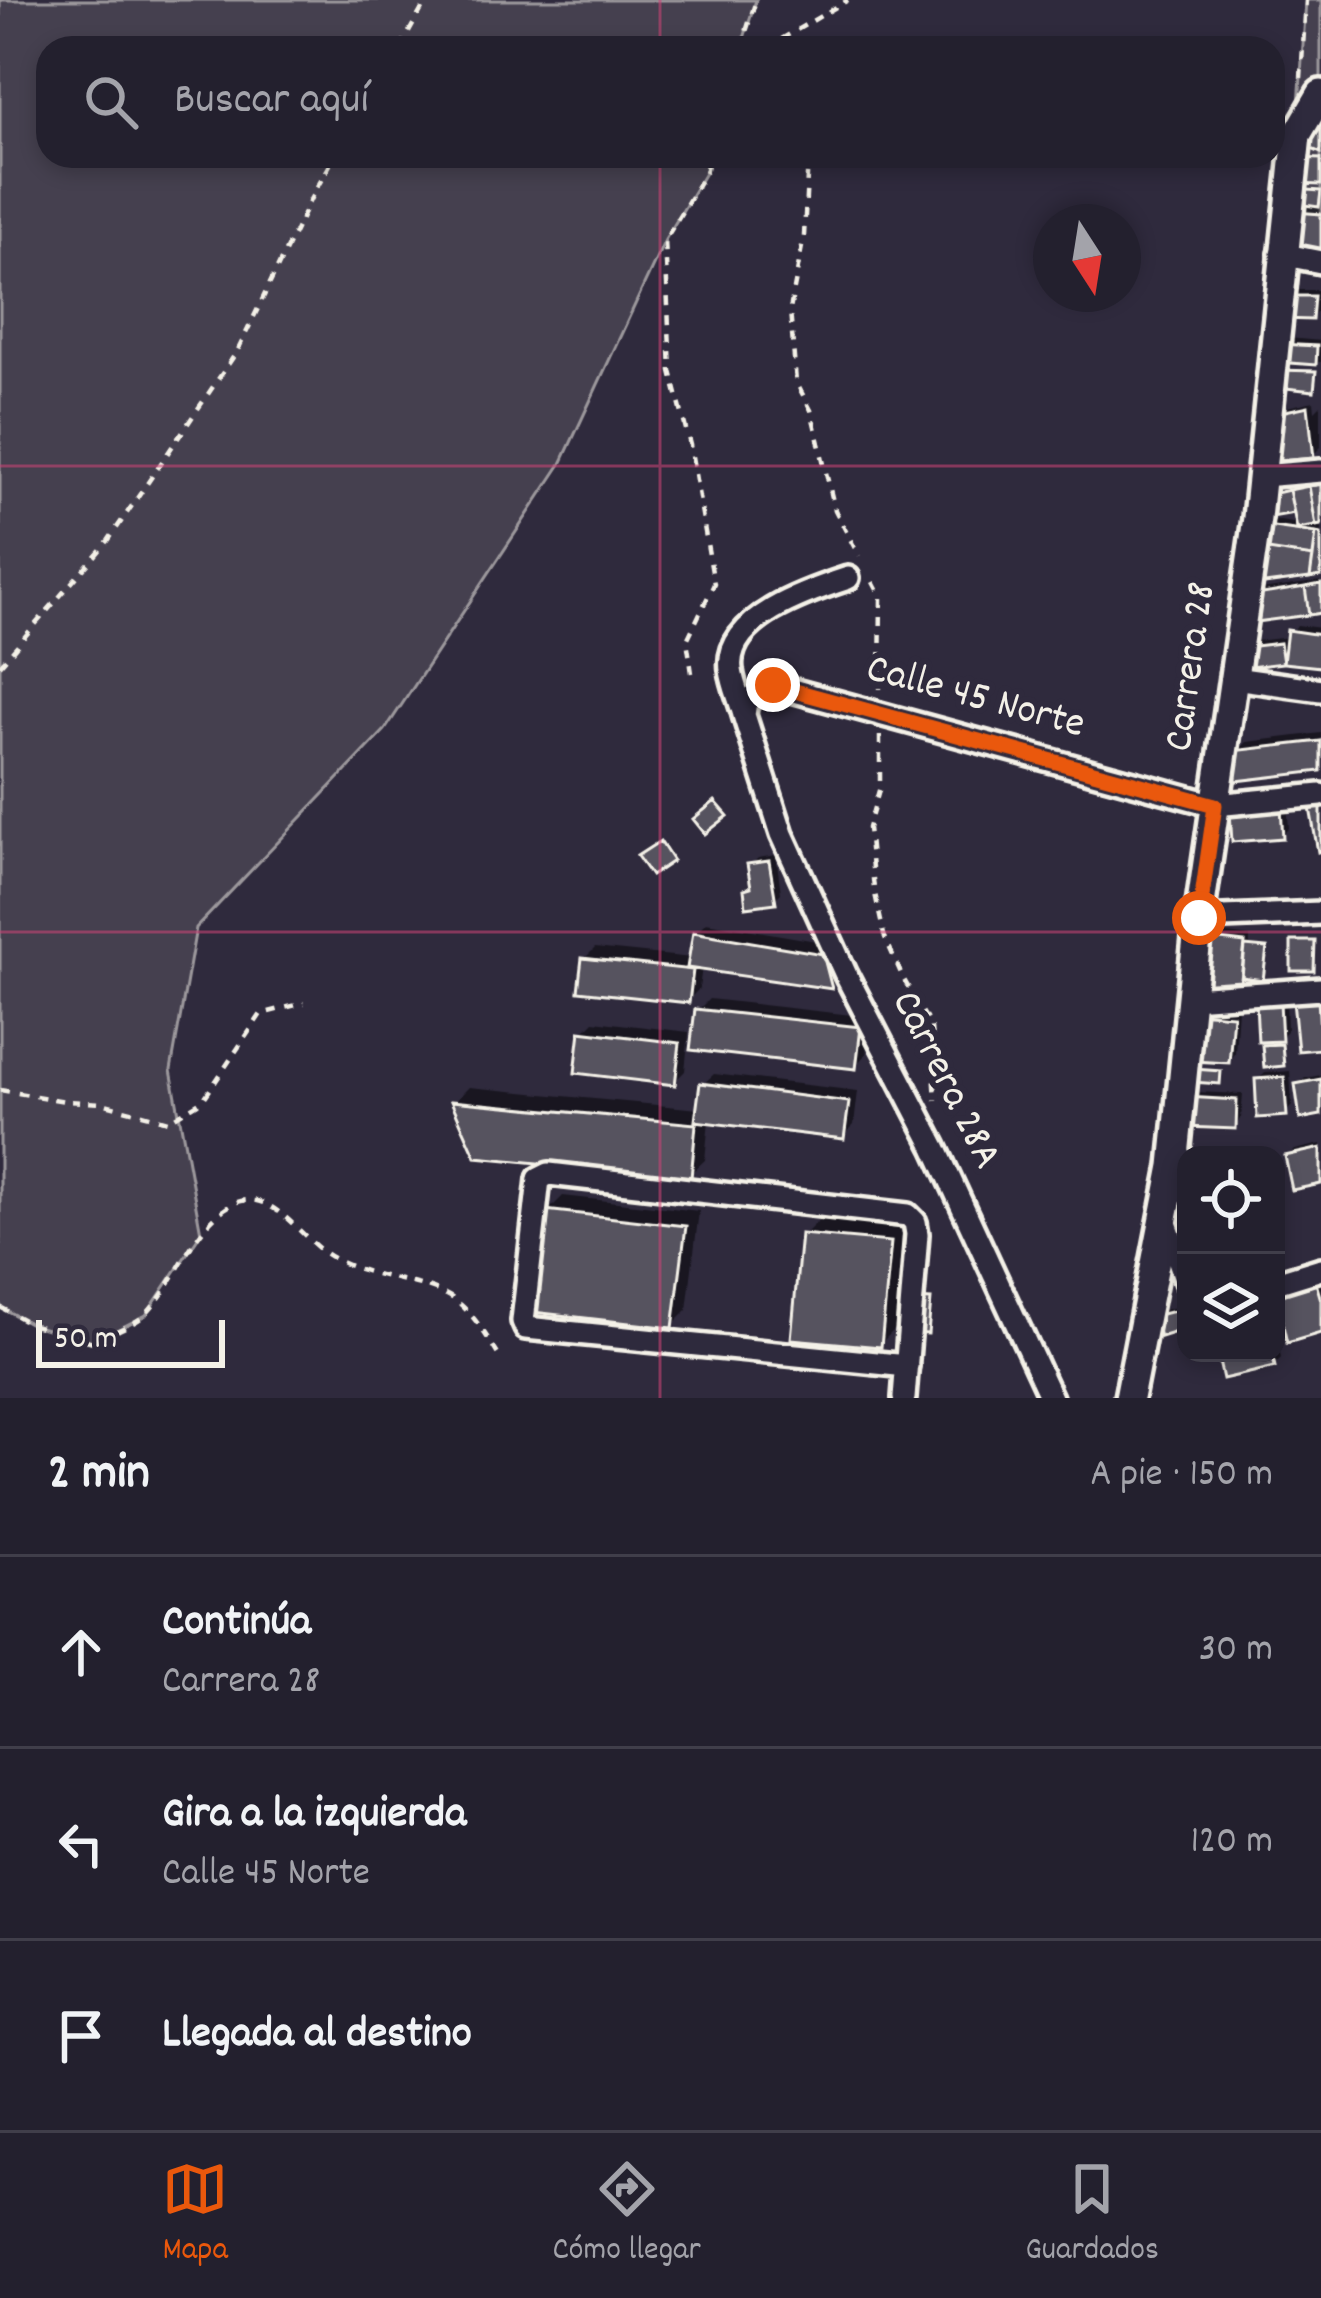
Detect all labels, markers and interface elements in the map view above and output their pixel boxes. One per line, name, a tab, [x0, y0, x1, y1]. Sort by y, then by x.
search box	[36, 36, 1285, 168]
icon: search	[78, 69, 144, 135]
text: Buscar aquí	[174, 70, 369, 134]
north arrow	[1033, 204, 1141, 312]
street label: Carrera 28	[1151, 579, 1235, 755]
street label: Calle 45 Norte	[859, 641, 1091, 757]
route end	[746, 658, 800, 712]
route start	[1172, 891, 1226, 945]
street label: Carrera 28A	[873, 981, 1015, 1181]
map controls	[1177, 1146, 1285, 1362]
button: locate	[1177, 1146, 1285, 1254]
button: layers	[1177, 1254, 1285, 1362]
scale bar	[36, 1314, 225, 1367]
text: 50 m	[54, 1317, 118, 1364]
text: 2 min	[48, 1440, 150, 1512]
text: A pie · 150 m	[1090, 1449, 1273, 1504]
text: Continúa	[162, 1592, 311, 1656]
icon: ahead	[48, 1619, 114, 1685]
text: 30 m	[1199, 1624, 1273, 1679]
text: Carrera 28	[162, 1656, 320, 1711]
text: Gira a la izquierda	[162, 1784, 466, 1848]
icon: left	[48, 1811, 114, 1877]
text: 120 m	[1190, 1816, 1273, 1871]
text: Calle 45 Norte	[162, 1848, 370, 1903]
icon: arrive	[48, 2003, 114, 2069]
text: Llegada al destino	[162, 2004, 472, 2068]
tab: Mapa	[162, 2156, 228, 2275]
tab: Cómo llegar	[553, 2156, 701, 2275]
tab: Guardados	[1025, 2156, 1159, 2275]

